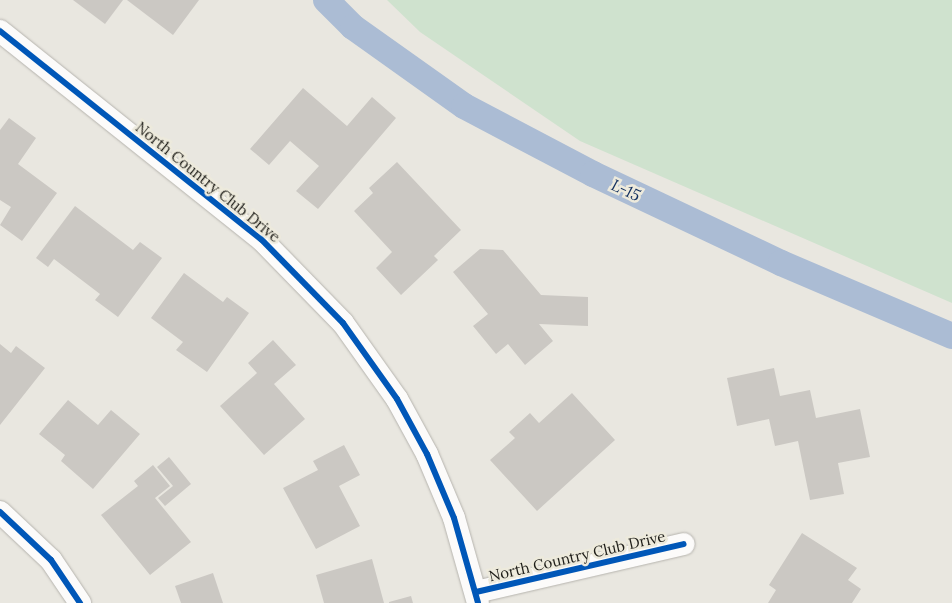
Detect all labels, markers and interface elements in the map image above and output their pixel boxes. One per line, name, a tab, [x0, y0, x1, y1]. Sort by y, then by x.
street label: North Country Club Drive	[132, 118, 284, 246]
water label: L-15	[608, 175, 644, 205]
street label: North Country Club Drive	[487, 527, 667, 585]

